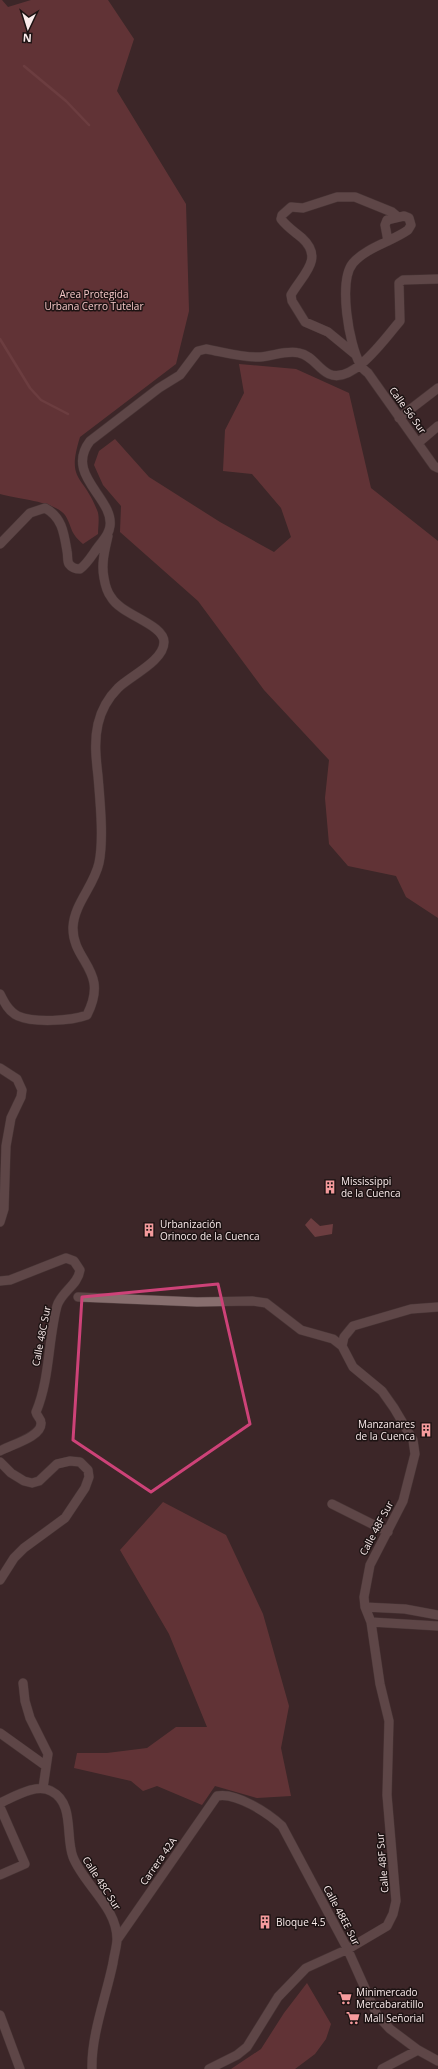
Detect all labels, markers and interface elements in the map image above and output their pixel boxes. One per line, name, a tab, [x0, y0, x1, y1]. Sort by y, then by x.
north arrow	[8, 8, 48, 48]
text: N	[22, 31, 32, 46]
park label: Area Protegida Urbana Cerro Tutelar	[44, 287, 144, 313]
street label: Calle 56 Sur	[386, 384, 430, 436]
place label: Mississippi de la Cuenca	[341, 1174, 401, 1200]
building icon: Mississippi de la Cuenca	[322, 1179, 338, 1195]
place label: Urbanización Orinoco de la Cuenca	[160, 1217, 259, 1243]
building icon: Urbanización Orinoco de la Cuenca	[141, 1222, 157, 1238]
street label: Calle 48C Sur	[28, 1305, 54, 1367]
place label: Manzanares de la Cuenca	[355, 1417, 415, 1443]
building icon: Manzanares de la Cuenca	[418, 1422, 434, 1438]
street label: Calle 48F Sur	[356, 1498, 396, 1558]
street label: Calle 48F Sur	[372, 1832, 392, 1894]
street label: Carrera 42A	[136, 1834, 180, 1888]
street label: Calle 48C Sur	[79, 1854, 125, 1912]
street label: Calle 48EE Sur	[320, 1883, 364, 1947]
building icon: Bloque 4.5	[257, 1914, 273, 1930]
place label: Bloque 4.5	[276, 1915, 326, 1929]
place label: Minimercado Mercabaratillo	[356, 1985, 424, 2011]
supermarket icon: Minimercado Mercabaratillo	[337, 1990, 353, 2006]
supermarket icon: Mall Señorial	[345, 2010, 361, 2026]
place label: Mall Señorial	[364, 2011, 424, 2025]

